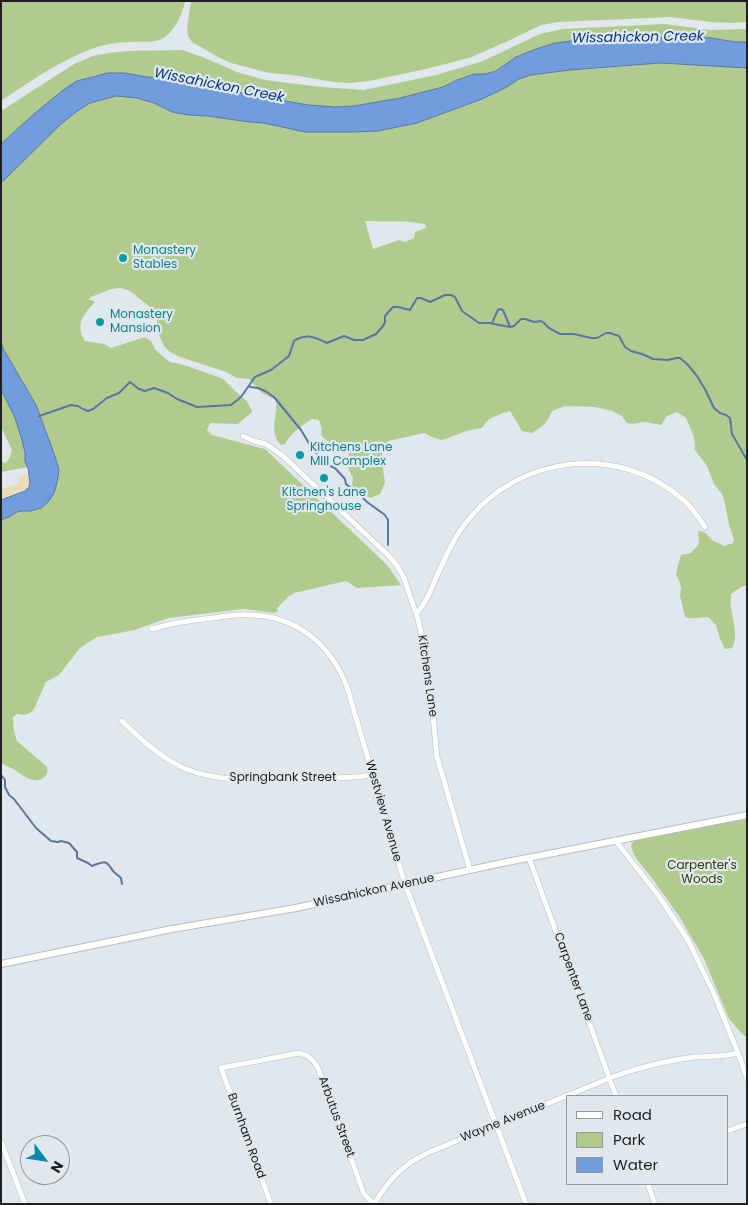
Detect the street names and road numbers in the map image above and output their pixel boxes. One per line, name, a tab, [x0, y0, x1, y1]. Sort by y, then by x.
street label: Kitchens Lane	[414, 634, 440, 718]
street label: Westview Avenue	[362, 759, 404, 863]
street label: Springbank Street	[230, 771, 336, 785]
street label: Wissahickon Avenue	[312, 871, 436, 911]
street label: Carpenter Lane	[550, 931, 596, 1023]
street label: Arbutus Street	[315, 1075, 357, 1159]
street label: Burnham Road	[224, 1091, 268, 1181]
street label: Wayne Avenue	[459, 1098, 547, 1146]

